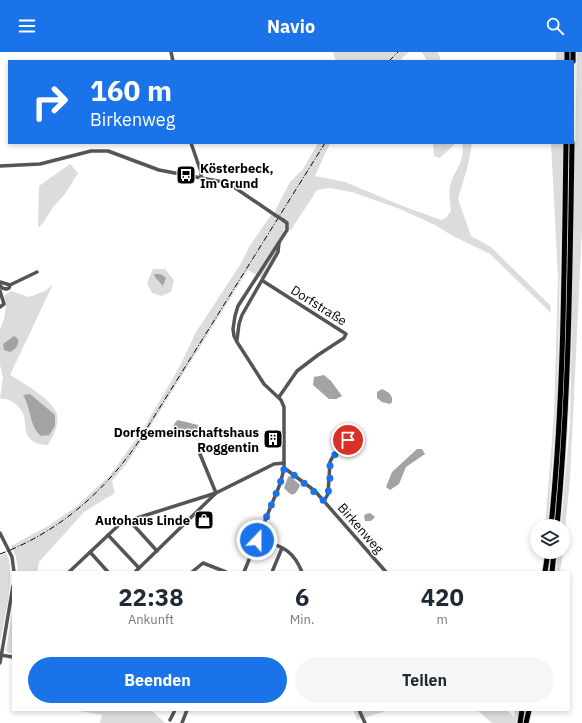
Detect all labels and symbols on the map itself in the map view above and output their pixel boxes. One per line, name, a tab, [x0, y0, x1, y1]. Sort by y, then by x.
place label: Kösterbeck, Im Grund	[200, 160, 273, 192]
bus stop icon: Kösterbeck, Im Grund	[175, 164, 197, 186]
street label: Dorfstraße	[288, 282, 350, 329]
pin	[331, 423, 365, 457]
place label: Dorfgemeinschaftshaus Roggentin	[114, 424, 259, 456]
building icon: Dorfgemeinschaftshaus Roggentin	[262, 428, 284, 450]
street label: Birkenweg	[334, 500, 387, 557]
shop icon: Autohaus Linde	[193, 509, 215, 531]
place label: Autohaus Linde	[95, 512, 190, 529]
position arrow	[236, 519, 278, 561]

